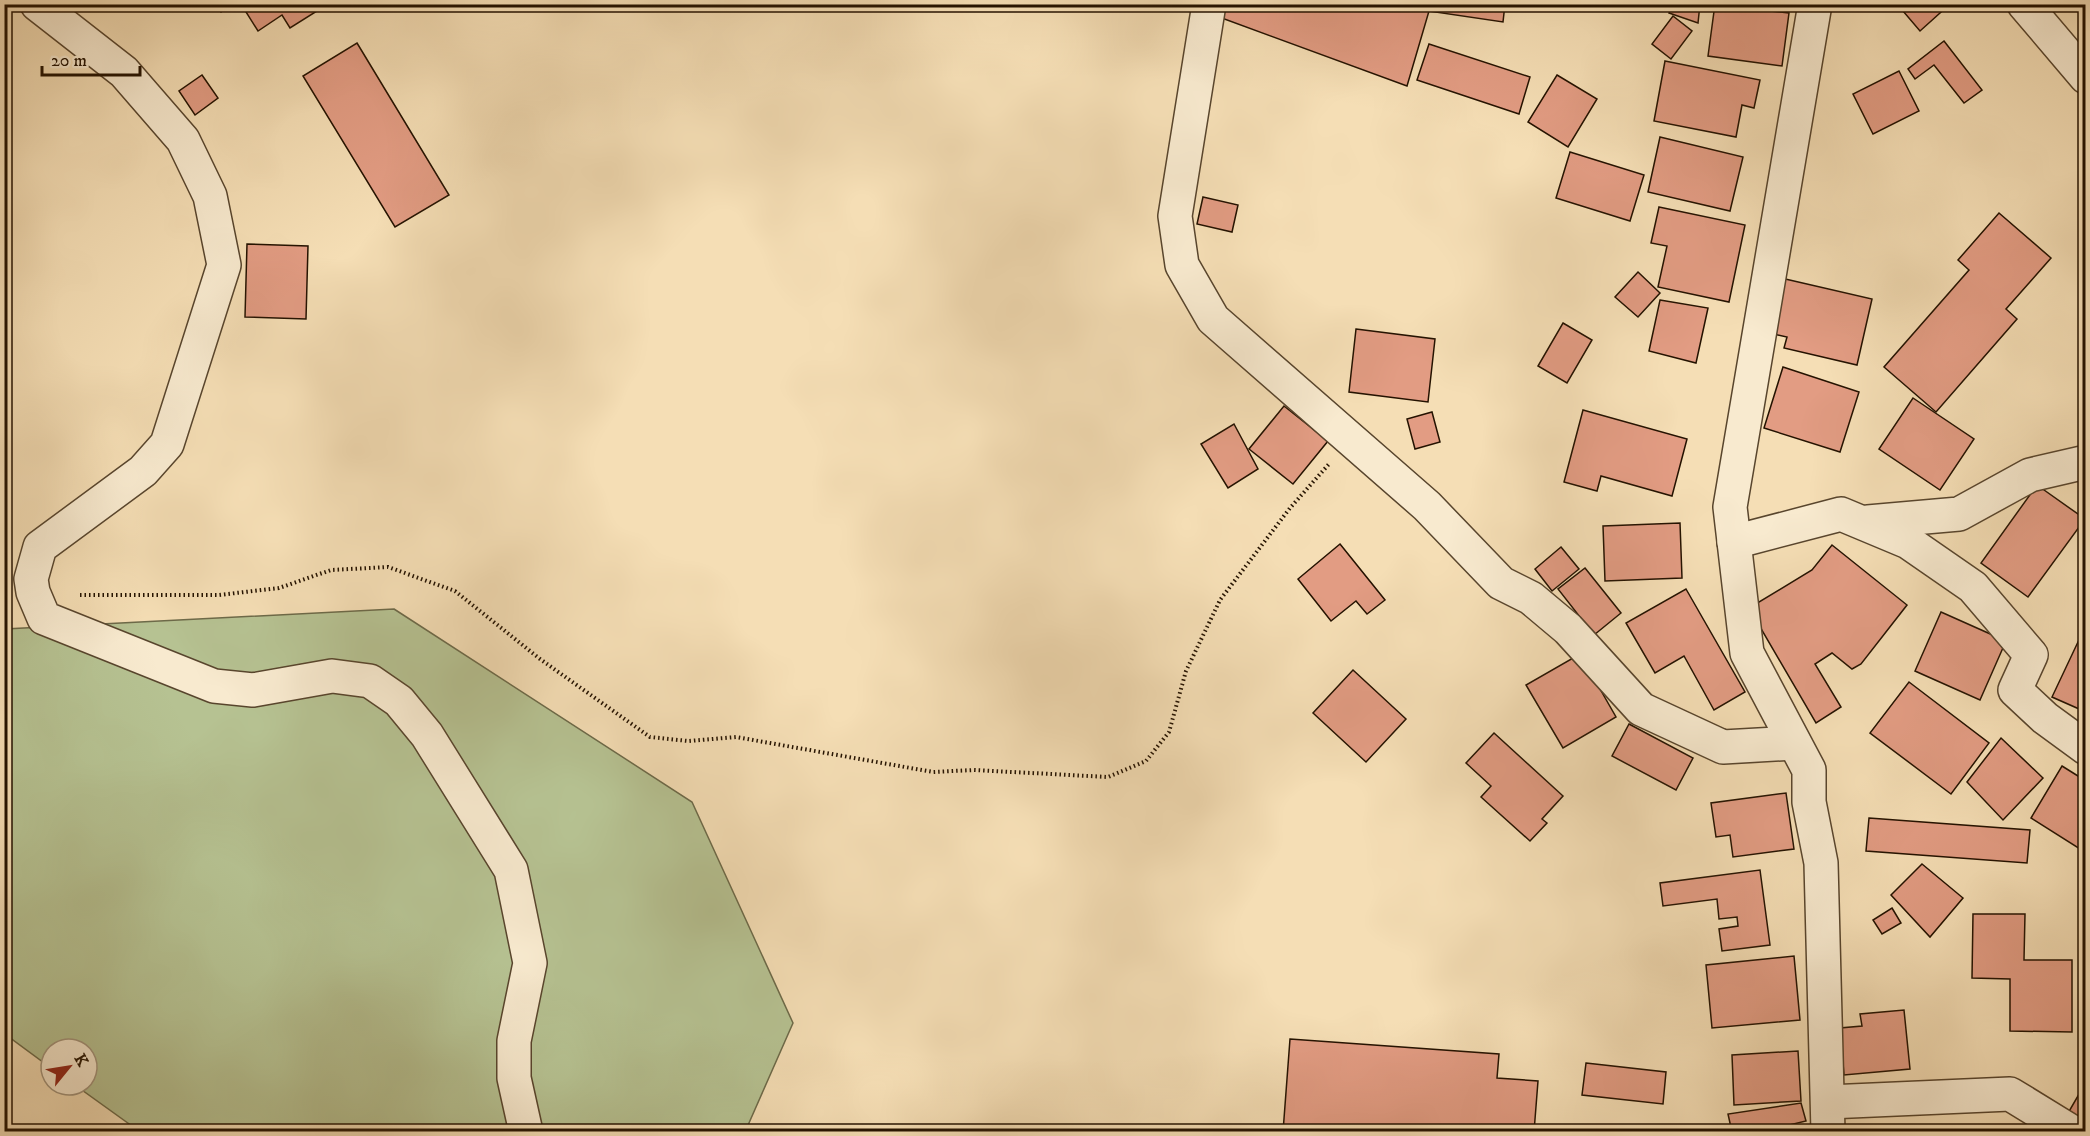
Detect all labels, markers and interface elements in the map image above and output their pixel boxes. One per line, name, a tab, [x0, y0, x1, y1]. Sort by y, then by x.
scale bar	[42, 39, 140, 77]
text: 20 m	[51, 50, 87, 72]
north arrow	[39, 1037, 99, 1097]
text: K	[70, 1050, 93, 1071]

